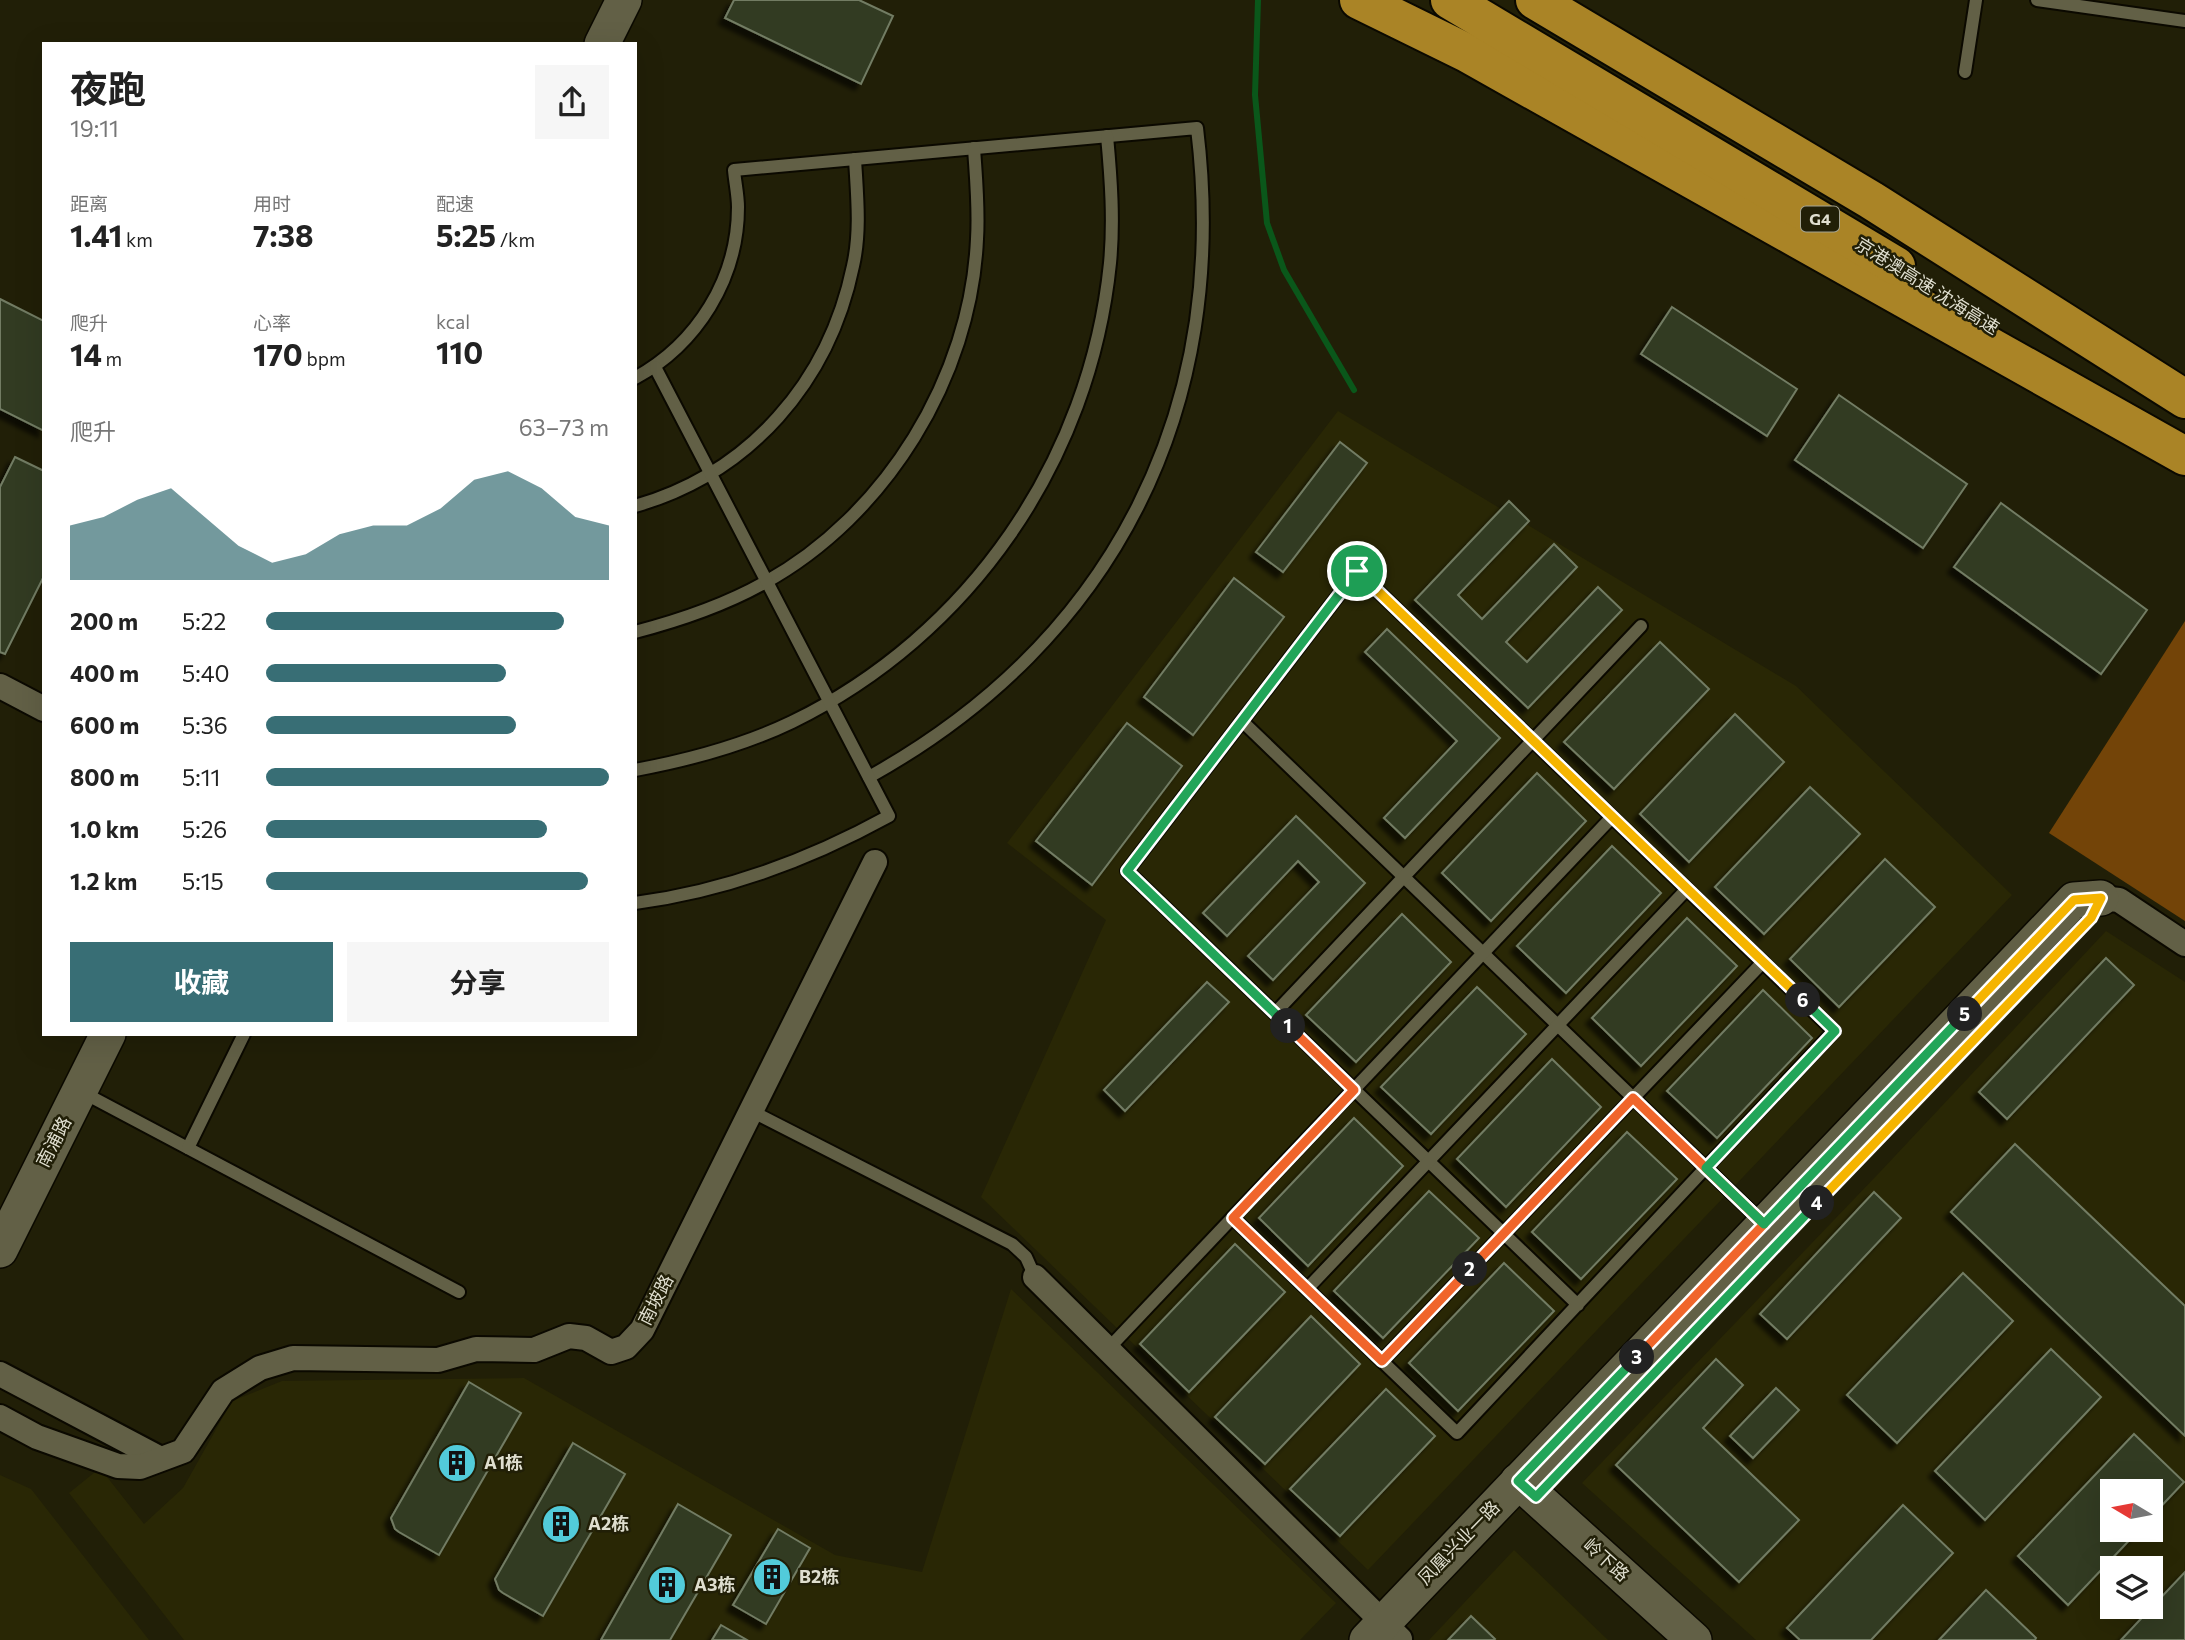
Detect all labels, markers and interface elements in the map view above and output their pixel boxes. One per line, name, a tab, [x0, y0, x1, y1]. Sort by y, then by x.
text: 夜跑	[70, 64, 146, 111]
button: share	[535, 65, 609, 139]
text: 19:11	[70, 114, 119, 142]
text: 距离	[70, 192, 108, 215]
text: 用时	[253, 192, 291, 215]
text: 配速	[436, 192, 474, 215]
road number: G4	[1801, 206, 1839, 232]
text: 1.41	[70, 216, 122, 253]
text: 7:38	[253, 216, 313, 253]
text: 5:25	[436, 216, 496, 253]
text: km	[122, 228, 153, 251]
text: /km	[496, 228, 535, 251]
street label: 京港澳高速 沈海高速	[1852, 232, 2004, 338]
text: kcal	[436, 310, 470, 333]
text: 爬升	[70, 311, 108, 334]
text: 心率	[253, 311, 291, 334]
text: 110	[436, 333, 483, 370]
text: 14	[70, 335, 102, 372]
text: 170	[253, 335, 303, 372]
text: m	[102, 347, 122, 370]
text: bpm	[303, 347, 346, 370]
text: 63–73 m	[519, 413, 609, 441]
text: 爬升	[70, 417, 116, 445]
pin	[1327, 541, 1387, 601]
icon: arrive	[1338, 552, 1376, 590]
text: 200 m	[70, 607, 138, 635]
text: 5:22	[182, 607, 226, 635]
text: 400 m	[70, 659, 139, 687]
text: 5:40	[182, 659, 229, 687]
text: 600 m	[70, 711, 139, 739]
text: 5:36	[182, 711, 228, 739]
text: 800 m	[70, 763, 139, 791]
text: 5:11	[182, 763, 220, 791]
text: 1.0 km	[70, 815, 139, 843]
text: 5:26	[182, 815, 227, 843]
text: 1.2 km	[70, 867, 137, 895]
text: 5:15	[182, 867, 224, 895]
button: 收藏	[70, 942, 333, 1022]
button: 分享	[347, 942, 609, 1022]
pin: 6	[1786, 982, 1820, 1018]
text: 6	[1797, 988, 1808, 1011]
pin: 5	[1948, 996, 1982, 1032]
text: 5	[1959, 1002, 1970, 1025]
pin: 1	[1270, 1009, 1306, 1044]
text: 1	[1283, 1014, 1292, 1037]
street label: 南浦路	[31, 1112, 75, 1171]
pin: 4	[1800, 1186, 1834, 1220]
text: 4	[1811, 1191, 1822, 1214]
pin: 2	[1452, 1252, 1488, 1286]
text: 2	[1464, 1257, 1475, 1280]
street label: 南坡路	[633, 1270, 677, 1329]
pin: 3	[1620, 1340, 1654, 1374]
text: 3	[1631, 1345, 1642, 1368]
building icon: A1栋	[436, 1442, 478, 1484]
place label: A1栋	[484, 1451, 523, 1473]
north arrow	[2100, 1479, 2163, 1542]
map controls	[2100, 1479, 2163, 1619]
street label: 凤凰兴业一路	[1413, 1496, 1504, 1589]
building icon: A2栋	[540, 1503, 582, 1545]
place label: A2栋	[588, 1512, 629, 1534]
street label: 岭下路	[1579, 1533, 1634, 1585]
building icon: B2栋	[751, 1556, 793, 1598]
button: layers	[2100, 1556, 2163, 1619]
building icon: A3栋	[646, 1564, 688, 1606]
place label: B2栋	[799, 1565, 839, 1587]
place label: A3栋	[694, 1573, 735, 1595]

